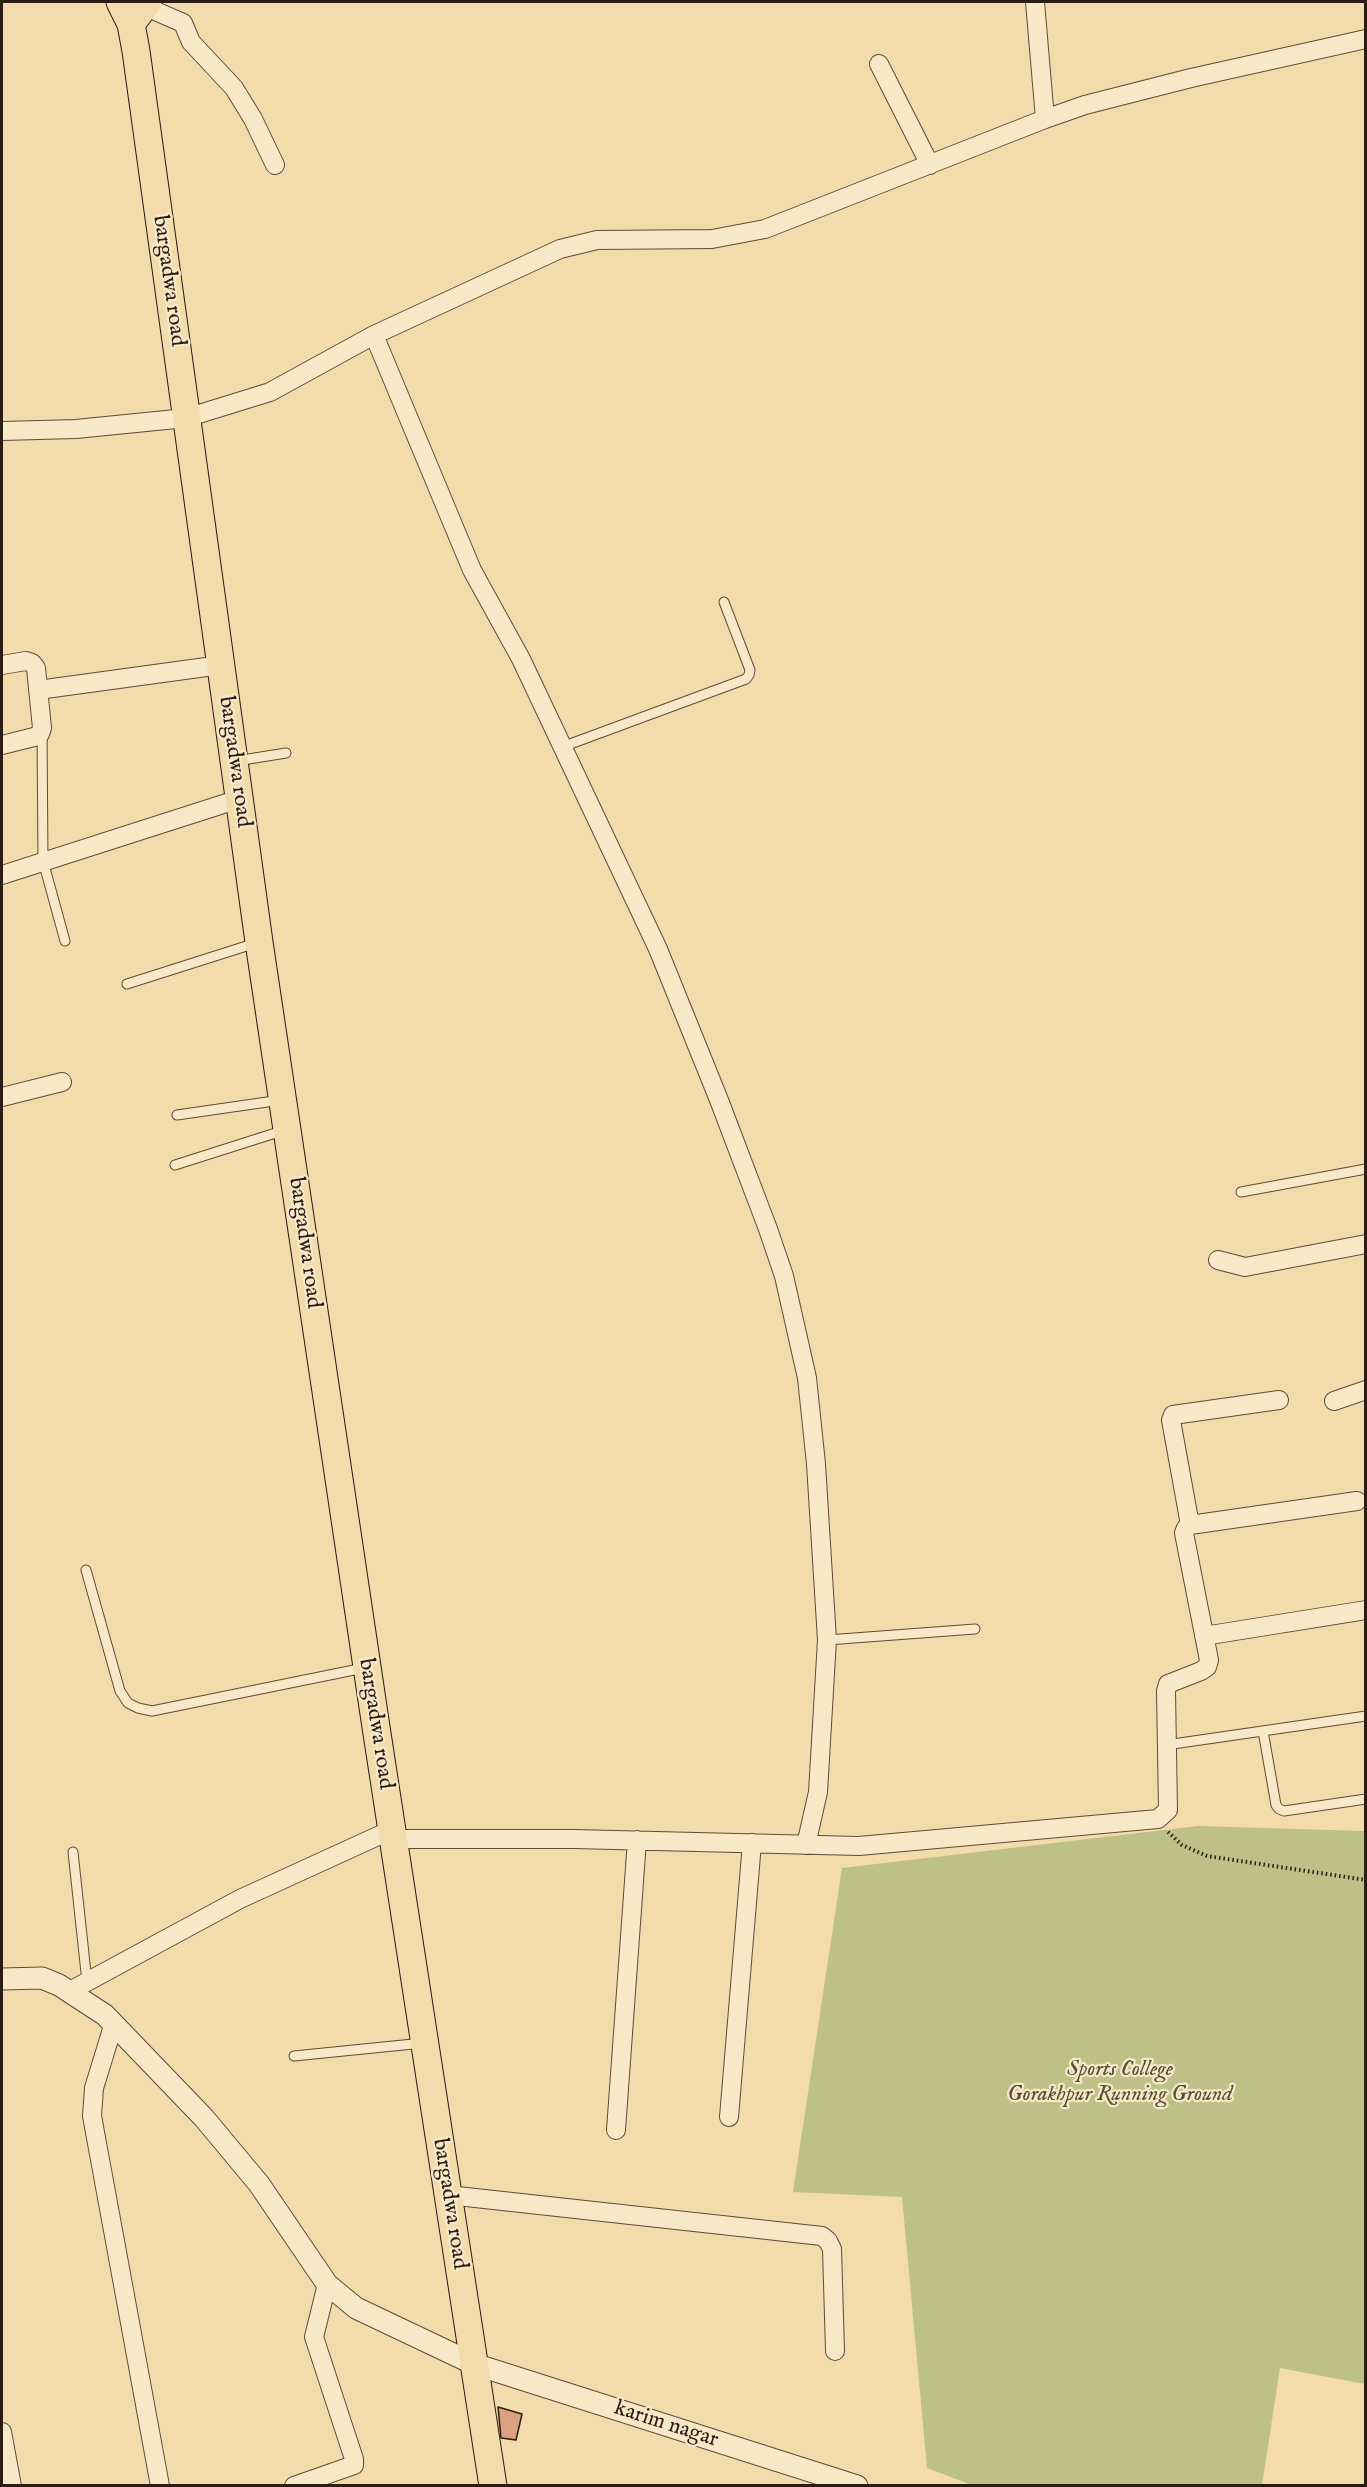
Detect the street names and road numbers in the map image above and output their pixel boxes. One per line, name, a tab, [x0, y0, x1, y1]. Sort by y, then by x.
street label: bargadwa road	[146, 214, 190, 348]
street label: bargadwa road	[212, 695, 256, 829]
street label: bargadwa road	[282, 1176, 326, 1310]
street label: bargadwa road	[352, 1657, 398, 1791]
street label: bargadwa road	[426, 2137, 472, 2271]
street label: karim nagar	[611, 2396, 721, 2454]

